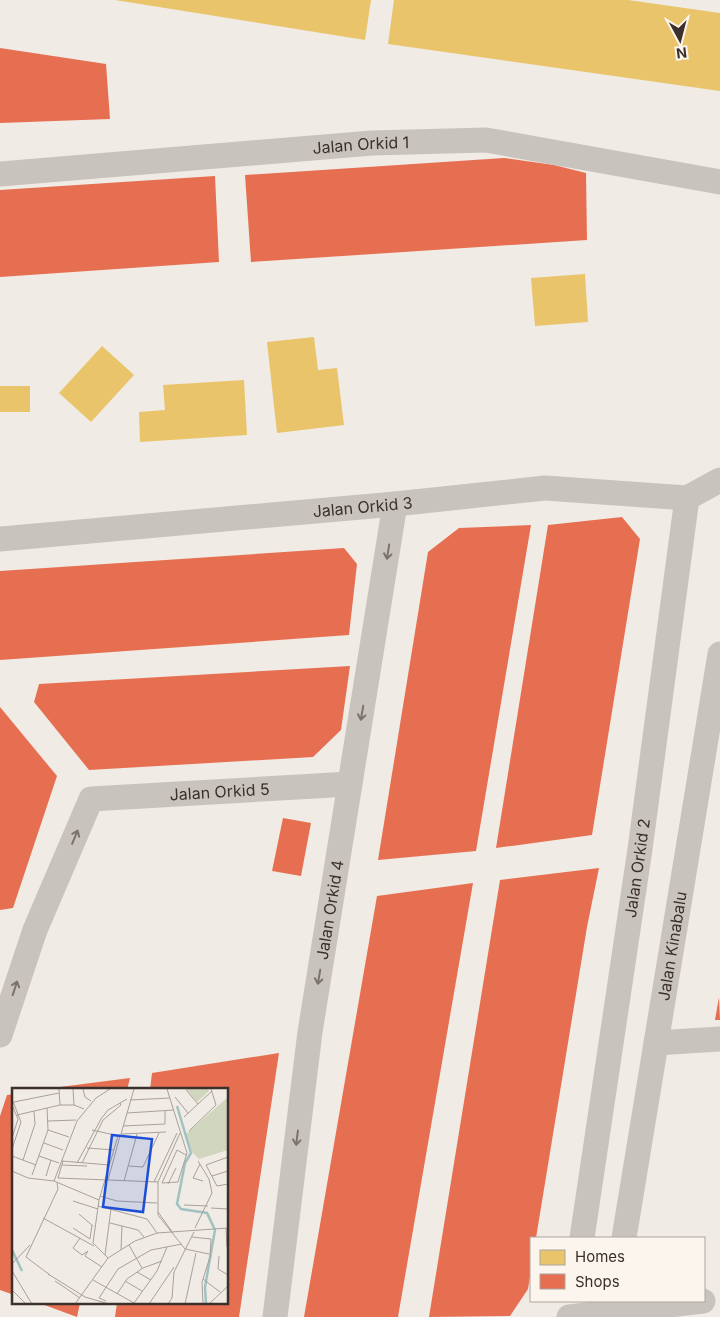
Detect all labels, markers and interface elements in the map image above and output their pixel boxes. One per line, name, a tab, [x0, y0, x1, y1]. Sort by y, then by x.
north arrow	[655, 15, 705, 65]
text: N	[675, 44, 688, 62]
street label: Jalan Orkid 1	[312, 132, 409, 158]
street label: Jalan Orkid 3	[312, 492, 414, 521]
one-way arrow	[382, 544, 392, 560]
one-way arrow	[356, 704, 366, 720]
street label: Jalan Orkid 5	[169, 779, 270, 804]
street label: Jalan Orkid 2	[620, 817, 654, 919]
one-way arrow	[70, 830, 80, 845]
street label: Jalan Orkid 4	[312, 858, 348, 961]
street label: Jalan Kinabalu	[653, 890, 691, 1002]
one-way arrow	[314, 969, 324, 985]
one-way arrow	[11, 981, 21, 997]
inset map	[12, 1088, 229, 1304]
one-way arrow	[292, 1130, 302, 1146]
legend	[530, 1237, 705, 1302]
text: Homes	[575, 1247, 625, 1266]
text: Shops	[575, 1272, 620, 1291]

